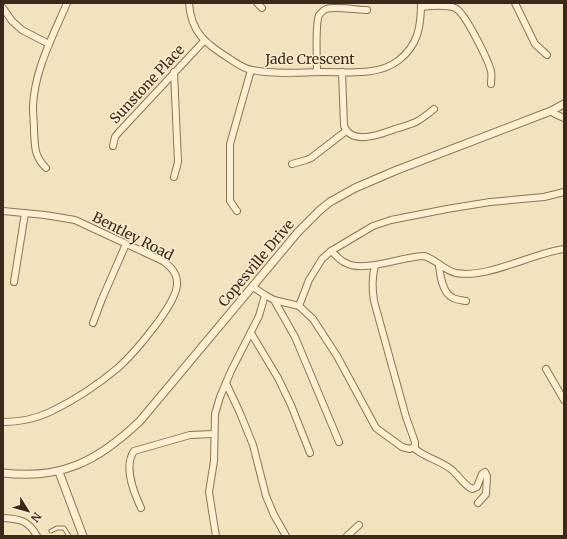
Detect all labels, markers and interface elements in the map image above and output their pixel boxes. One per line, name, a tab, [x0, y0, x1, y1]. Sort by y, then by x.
street label: Sunstone Place	[106, 41, 188, 127]
street label: Jade Crescent	[264, 50, 355, 68]
street label: Bentley Road	[89, 208, 177, 264]
street label: Copesville Drive	[214, 216, 298, 310]
north arrow	[8, 491, 48, 531]
text: N	[28, 509, 44, 525]

